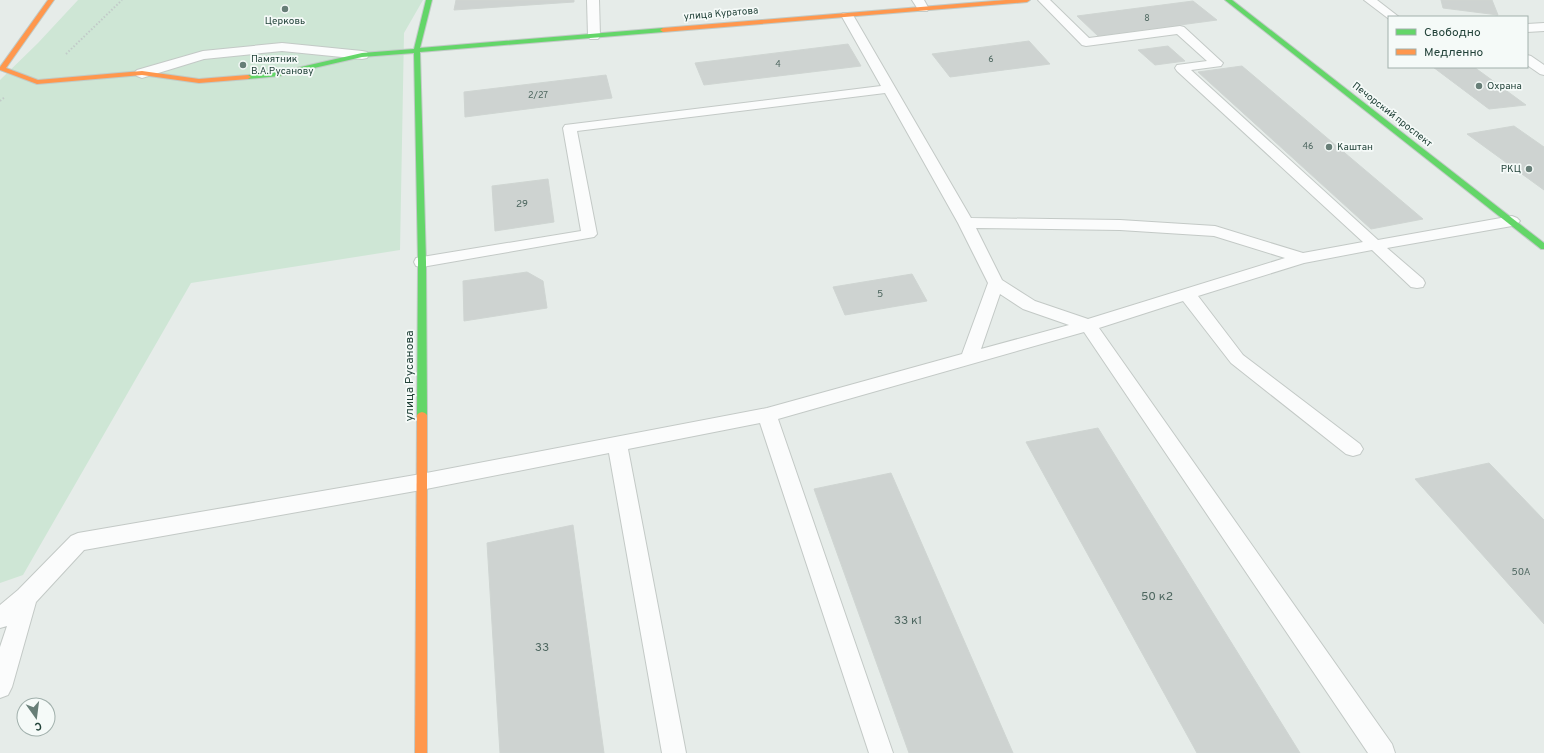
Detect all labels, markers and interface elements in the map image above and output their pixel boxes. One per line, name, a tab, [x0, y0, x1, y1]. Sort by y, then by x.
marker: Церковь	[280, 4, 290, 14]
street label: улица Куратова	[683, 4, 759, 24]
house number: 8	[1144, 13, 1150, 24]
place label: Церковь	[265, 15, 305, 28]
legend	[1388, 16, 1528, 68]
text: Свободно	[1424, 25, 1481, 41]
text: Медленно	[1424, 45, 1484, 61]
place label: Памятник В.А.Русанову	[251, 53, 314, 78]
house number: 6	[988, 54, 994, 65]
house number: 4	[775, 59, 781, 70]
marker: Памятник В.А.Русанову	[238, 60, 248, 70]
street label: Печорский проспект	[1349, 80, 1435, 151]
place label: Охрана	[1487, 80, 1522, 93]
marker: Охрана	[1474, 81, 1484, 91]
house number: 2/27	[528, 90, 548, 101]
house number: 46	[1303, 141, 1313, 152]
place label: Каштан	[1337, 141, 1373, 154]
marker: Каштан	[1324, 142, 1334, 152]
place label: РКЦ	[1501, 163, 1521, 176]
marker: РКЦ	[1524, 164, 1534, 174]
house number: 29	[516, 198, 528, 211]
house number: 5	[877, 288, 883, 301]
street label: улица Русанова	[402, 330, 418, 422]
house number: 50А	[1511, 566, 1531, 579]
house number: 50 к2	[1141, 589, 1173, 605]
house number: 33 к1	[894, 613, 922, 629]
house number: 33	[535, 640, 549, 656]
north arrow	[16, 697, 56, 737]
text: С	[33, 718, 43, 733]

